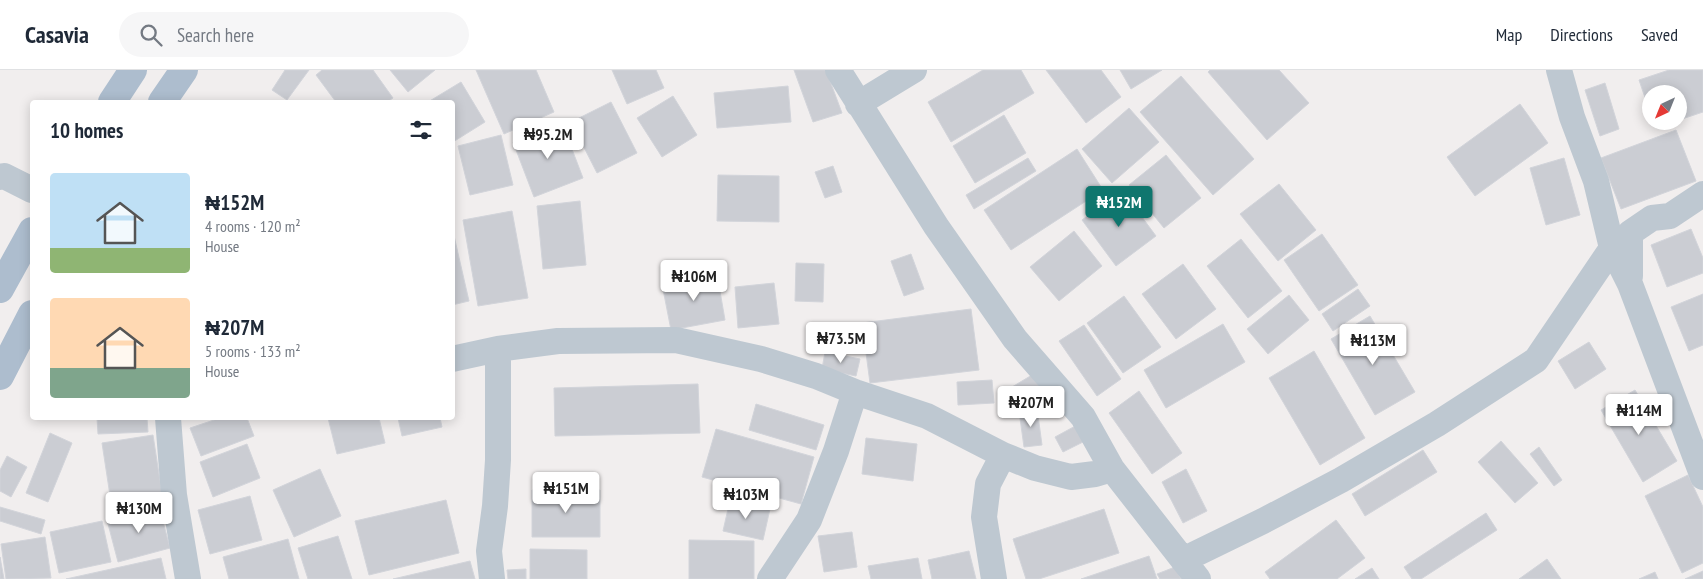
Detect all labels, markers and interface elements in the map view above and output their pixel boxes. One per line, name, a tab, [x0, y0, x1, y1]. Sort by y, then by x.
search box	[119, 12, 469, 57]
text: Casavia	[25, 19, 89, 50]
icon: search	[137, 21, 165, 49]
text: Search here	[177, 23, 254, 47]
text: Map	[1496, 23, 1522, 46]
text: Directions	[1550, 23, 1613, 46]
text: Saved	[1641, 23, 1678, 46]
north arrow	[1642, 85, 1688, 130]
map controls	[1642, 85, 1687, 130]
icon: filters	[407, 116, 435, 144]
text: 10 homes	[50, 117, 123, 144]
pin: ₦95.2M	[507, 118, 589, 160]
text: ₦95.2M	[524, 124, 572, 144]
pin: ₦152M	[1084, 186, 1154, 228]
text: ₦152M	[205, 189, 264, 216]
text: ₦152M	[1096, 192, 1142, 212]
icon: home	[90, 193, 150, 253]
text: 4 rooms · 120 m²	[205, 216, 301, 236]
text: House	[205, 236, 239, 256]
pin: ₦106M	[659, 260, 729, 302]
text: ₦106M	[671, 266, 717, 286]
text: ₦207M	[205, 314, 264, 341]
icon: home	[90, 318, 150, 378]
pin: ₦73.5M	[800, 322, 882, 364]
pin: ₦113M	[1338, 324, 1408, 366]
text: ₦73.5M	[817, 328, 865, 348]
text: ₦113M	[1350, 330, 1396, 350]
text: 5 rooms · 133 m²	[205, 341, 301, 361]
text: House	[205, 361, 239, 381]
pin: ₦207M	[996, 386, 1066, 428]
text: ₦207M	[1008, 392, 1054, 412]
pin: ₦114M	[1604, 394, 1674, 436]
text: ₦114M	[1616, 400, 1662, 420]
pin: ₦151M	[531, 472, 601, 514]
text: ₦151M	[543, 478, 589, 498]
pin: ₦103M	[711, 478, 781, 520]
text: ₦103M	[723, 484, 769, 504]
pin: ₦130M	[104, 492, 174, 534]
text: ₦130M	[116, 498, 162, 518]

